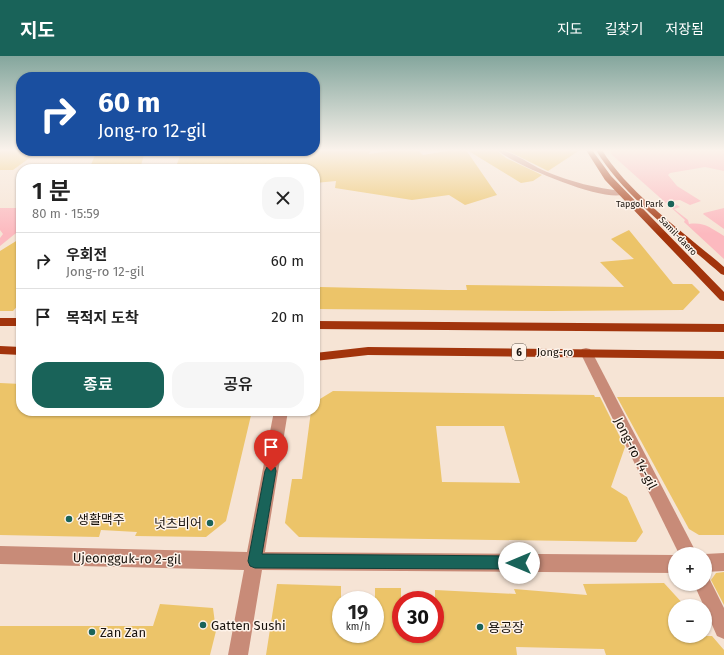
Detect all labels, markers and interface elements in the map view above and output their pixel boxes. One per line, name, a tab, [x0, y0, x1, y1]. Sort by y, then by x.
text: 지도	[20, 19, 55, 42]
text: 지도	[557, 21, 583, 38]
text: 길찾기	[605, 21, 643, 38]
text: 저장됨	[665, 21, 704, 38]
text: 60 m	[98, 86, 160, 119]
icon: right	[32, 88, 84, 140]
text: Jong-ro 12-gil	[98, 120, 206, 142]
text: 1 분	[32, 177, 71, 205]
button: close	[262, 177, 304, 219]
place label: Tapgol Park	[616, 199, 663, 209]
marker: Tapgol Park	[666, 199, 676, 209]
text: 80 m · 15:59	[32, 206, 99, 221]
street label: Samil-daero	[657, 215, 699, 257]
text: 우회전	[66, 246, 107, 264]
icon: right	[32, 250, 54, 272]
text: 60 m	[271, 252, 304, 270]
text: Jong-ro 12-gil	[66, 264, 144, 279]
icon: arrive	[32, 306, 54, 328]
text: 20 m	[271, 308, 304, 326]
text: 목적지 도착	[66, 309, 139, 327]
road number: 6	[512, 344, 526, 360]
street label: Jong-ro	[537, 346, 573, 359]
button: 종료	[32, 362, 164, 408]
button: 공유	[172, 362, 304, 408]
street label: Jong-ro 14-gil	[611, 415, 660, 492]
pin	[254, 430, 288, 471]
icon: arrive	[260, 436, 282, 458]
place label: 생활맥주	[77, 512, 125, 527]
marker: 생활맥주	[64, 514, 74, 524]
place label: 넛츠비어	[154, 516, 202, 531]
marker: 넛츠비어	[205, 518, 215, 528]
position arrow	[498, 542, 540, 584]
map controls	[668, 547, 712, 643]
button: +	[668, 547, 712, 591]
street label: Ujeongguk-ro 2-gil	[73, 550, 182, 567]
speed limit sign: 30	[392, 591, 444, 643]
button: −	[668, 599, 712, 643]
text: 19	[348, 600, 368, 624]
place label: Gatten Sushi	[211, 618, 286, 633]
marker: Gatten Sushi	[198, 620, 208, 630]
place label: 용공장	[488, 620, 524, 635]
text: km/h	[346, 621, 370, 633]
marker: 용공장	[475, 622, 485, 632]
place label: Zan Zan	[100, 625, 146, 640]
marker: Zan Zan	[87, 627, 97, 637]

